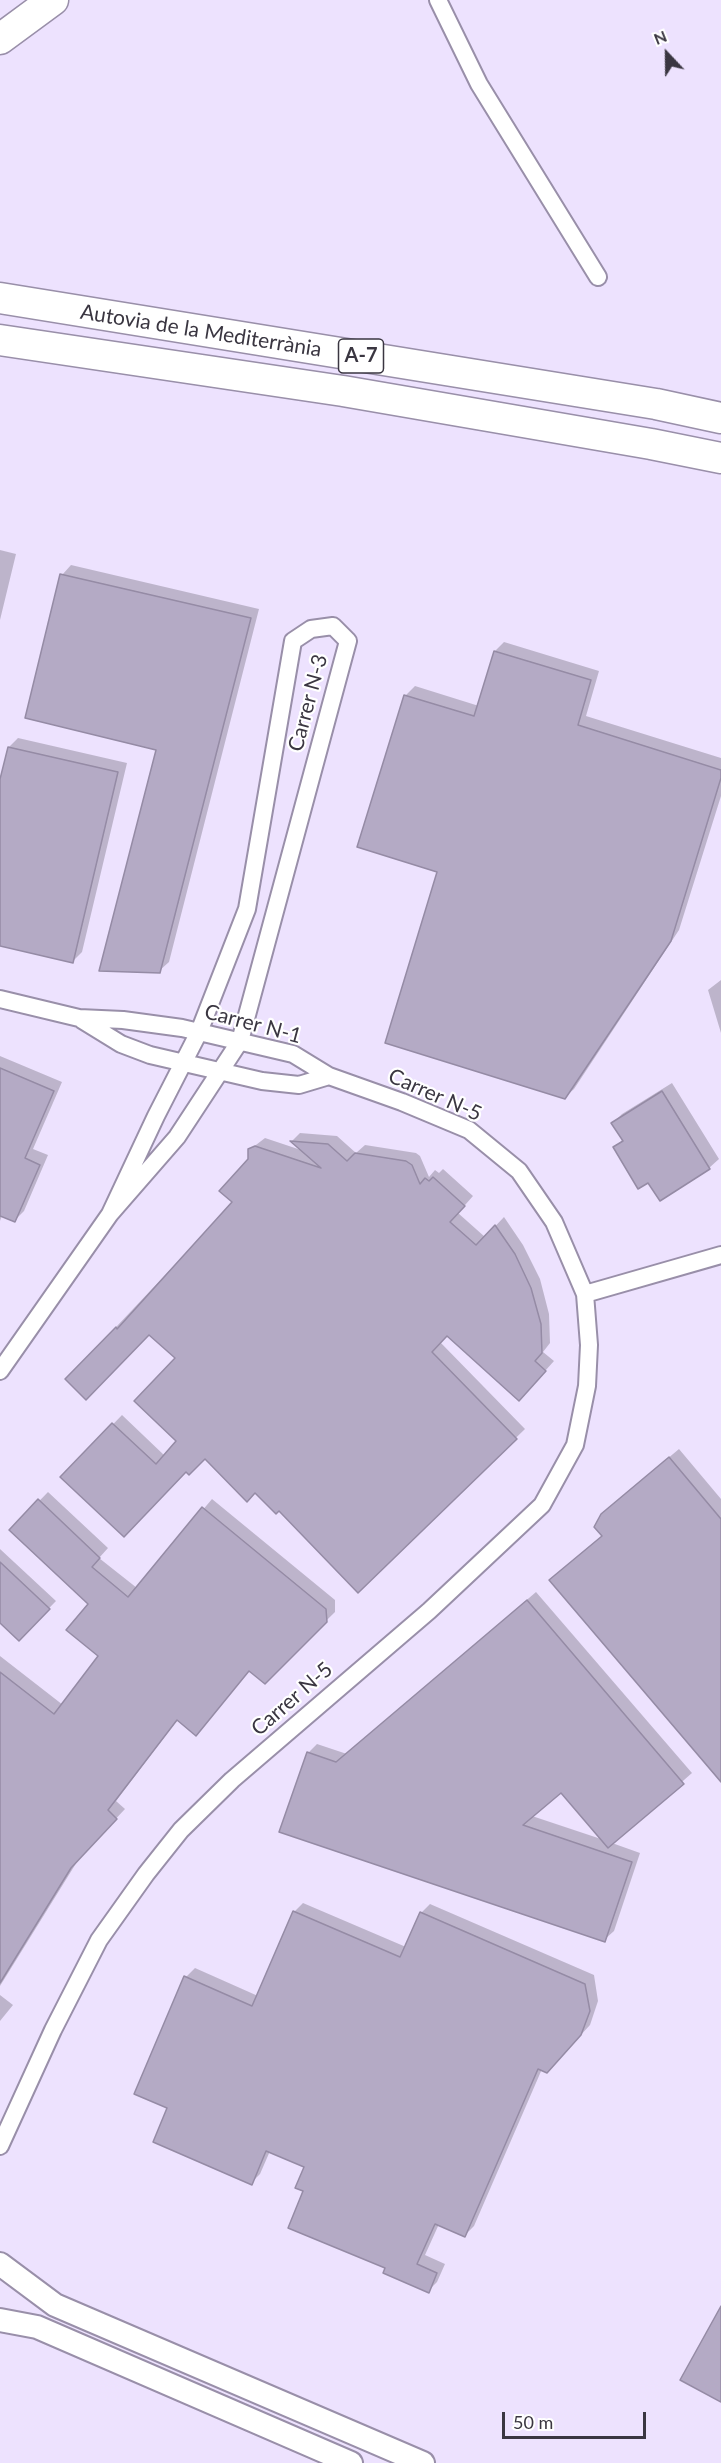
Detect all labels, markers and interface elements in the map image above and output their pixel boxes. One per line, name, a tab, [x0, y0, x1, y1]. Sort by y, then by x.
north arrow	[637, 24, 697, 84]
text: N	[651, 26, 669, 48]
street label: Autovia de la Mediterrània	[79, 299, 323, 363]
road number: A-7	[338, 339, 384, 373]
street label: Carrer N-3	[283, 652, 333, 754]
street label: Carrer N-1	[202, 999, 304, 1049]
street label: Carrer N-5	[384, 1063, 486, 1127]
street label: Carrer N-5	[246, 1657, 338, 1741]
scale bar	[505, 2400, 649, 2438]
text: 50 m	[513, 2411, 553, 2433]

